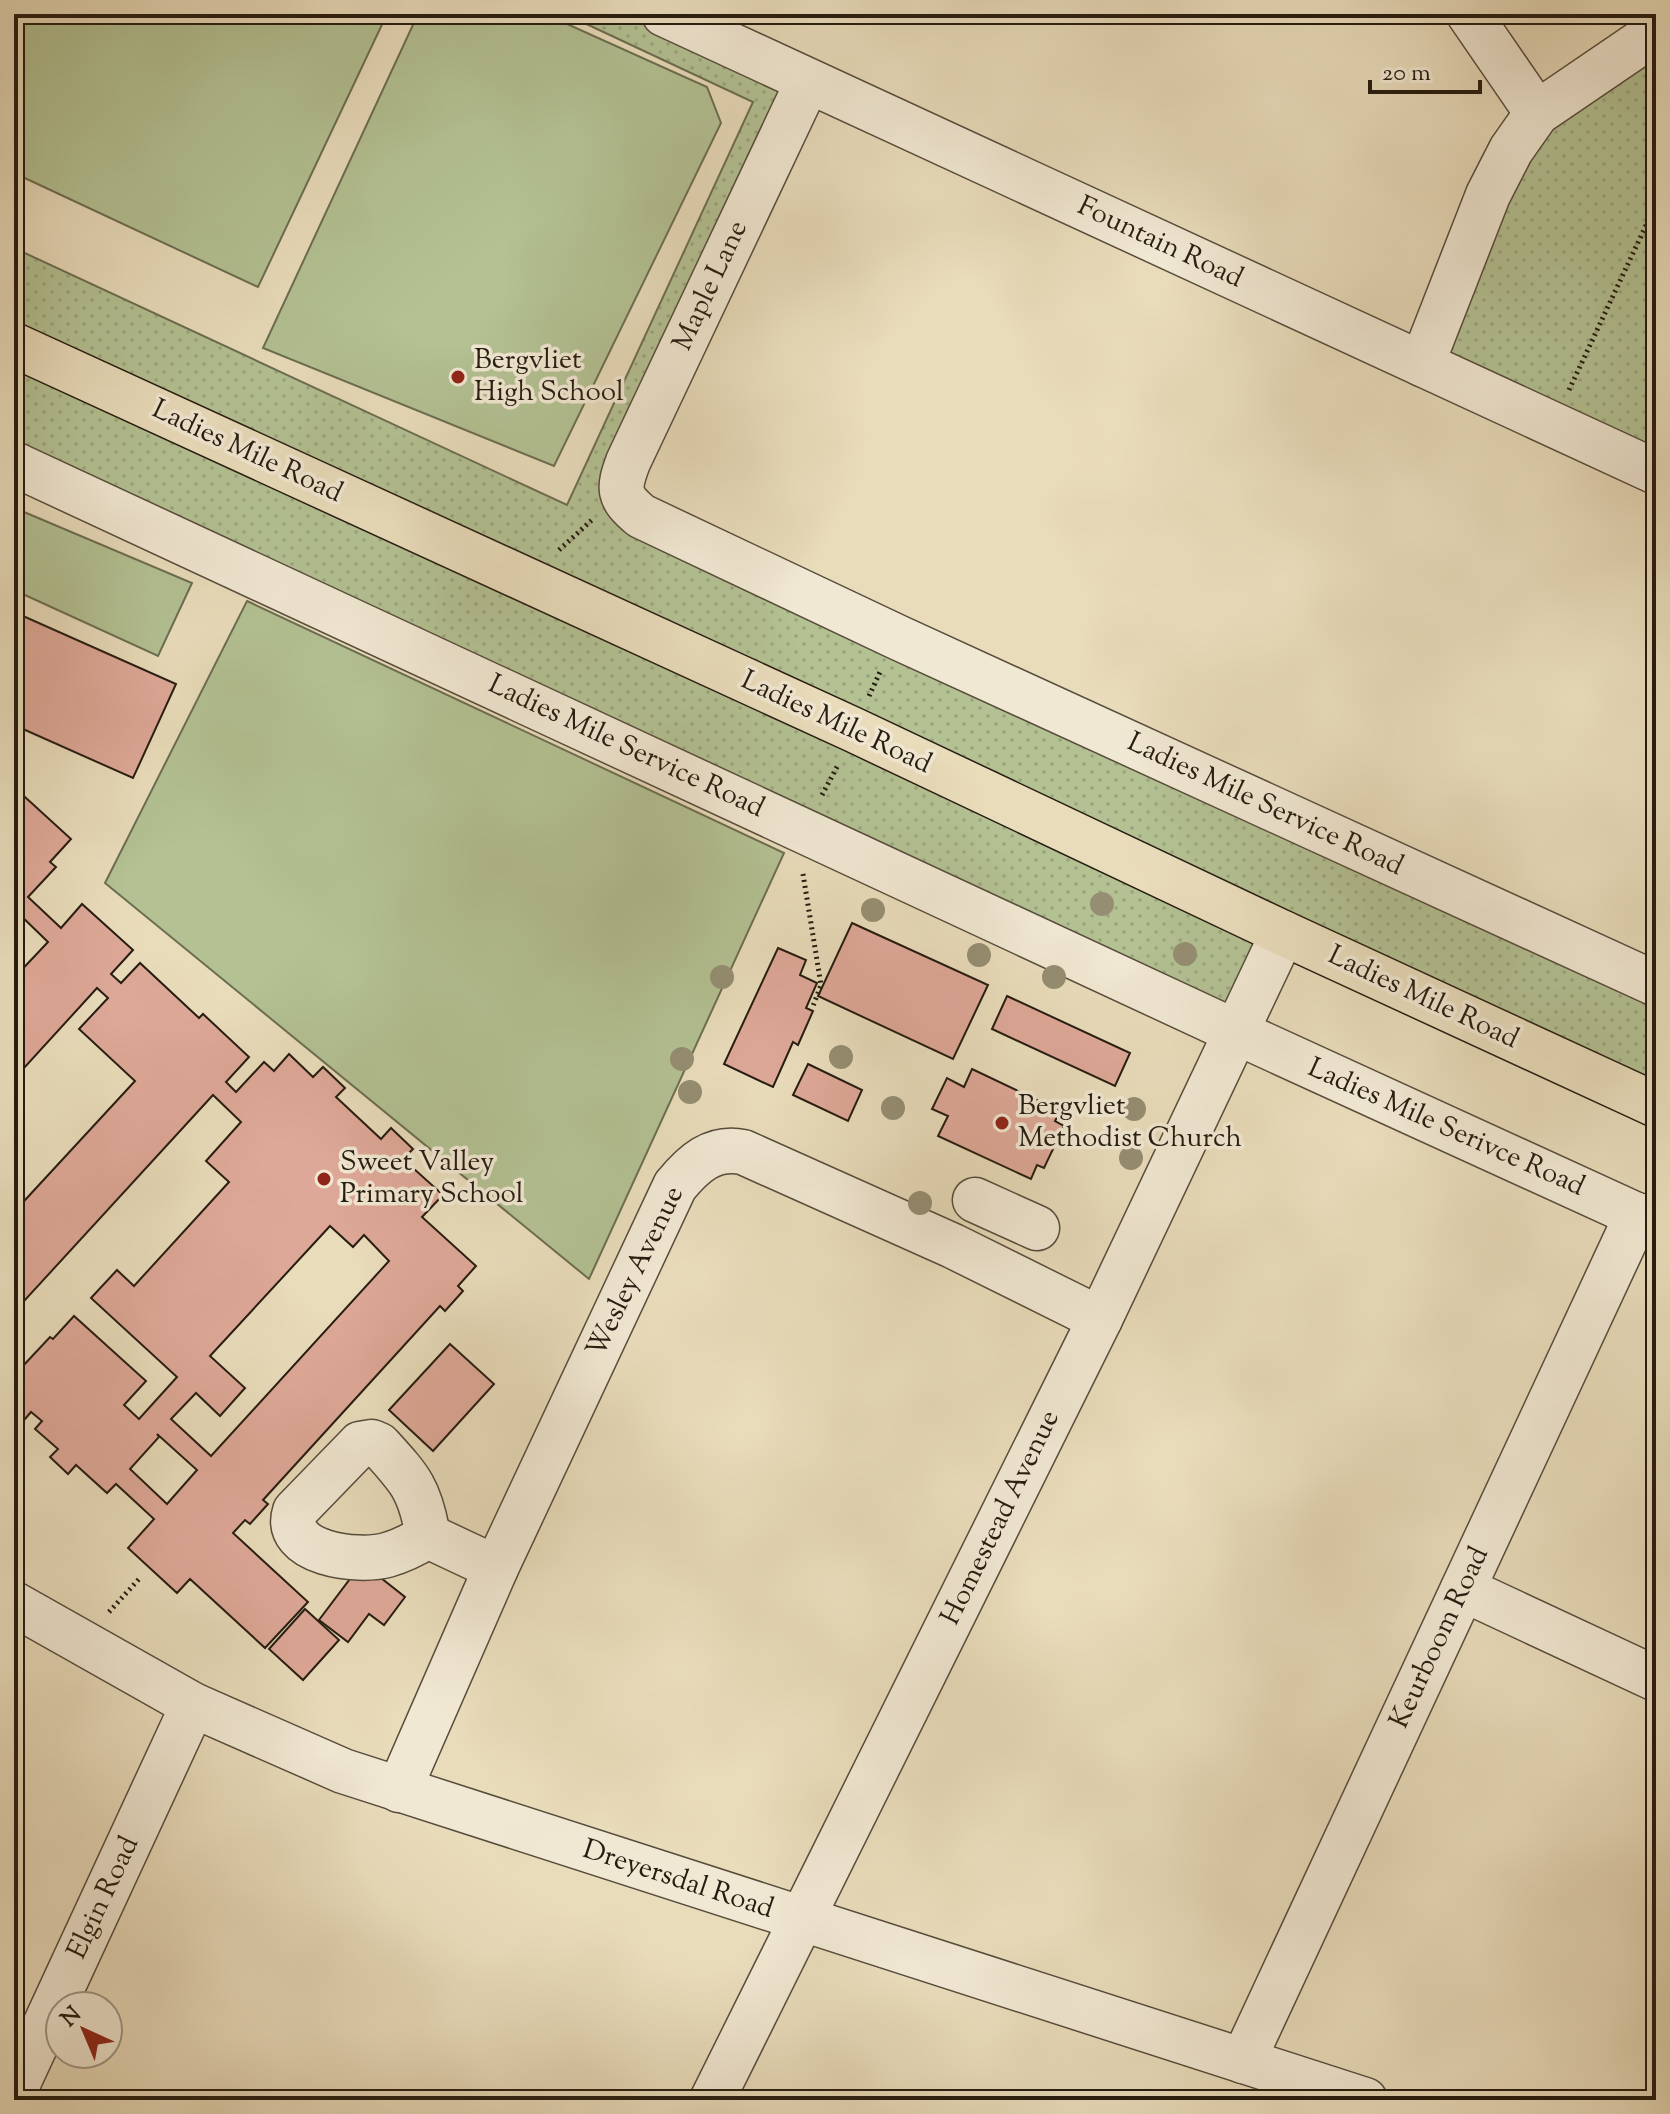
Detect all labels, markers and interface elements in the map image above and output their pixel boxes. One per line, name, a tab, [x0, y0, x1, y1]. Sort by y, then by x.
scale bar	[1370, 44, 1480, 94]
text: 20 m	[1382, 57, 1431, 91]
street label: Fountain Road	[1071, 187, 1250, 299]
street label: Maple Lane	[663, 214, 759, 358]
place label: Bergvliet High School	[474, 341, 624, 413]
marker: Bergvliet High School	[449, 368, 467, 386]
street label: Ladies Mile Road	[145, 390, 349, 514]
street label: Ladies Mile Road	[734, 661, 938, 785]
street label: Ladies Mile Service Road	[481, 665, 771, 829]
street label: Ladies Mile Service Road	[1120, 723, 1410, 887]
street label: Ladies Mile Road	[1321, 936, 1525, 1060]
street label: Ladies Mile Serivce Road	[1301, 1049, 1591, 1207]
place label: Bergvliet Methodist Church	[1018, 1087, 1242, 1159]
marker: Bergvliet Methodist Church	[993, 1114, 1011, 1132]
place label: Sweet Valley Primary School	[340, 1143, 524, 1215]
marker: Sweet Valley Primary School	[315, 1170, 333, 1188]
street label: Wesley Avenue	[577, 1180, 695, 1364]
street label: Homestead Avenue	[932, 1404, 1070, 1632]
street label: Keurboom Road	[1380, 1540, 1500, 1735]
street label: Elgin Road	[58, 1830, 150, 1966]
street label: Dreyersdal Road	[577, 1830, 779, 1930]
north arrow	[44, 1990, 124, 2070]
text: N	[55, 2000, 90, 2035]

